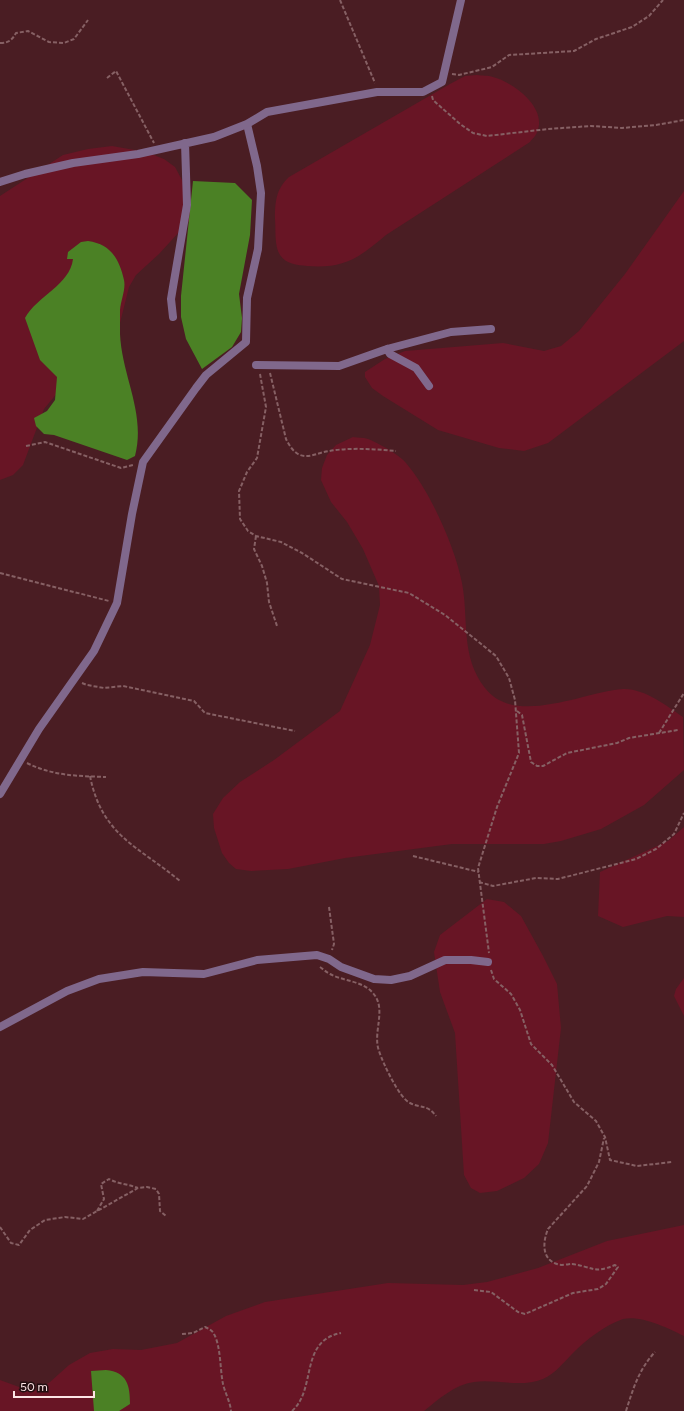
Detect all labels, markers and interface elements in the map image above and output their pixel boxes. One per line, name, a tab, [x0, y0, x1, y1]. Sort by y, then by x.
scale bar	[14, 1373, 94, 1399]
text: 50 m	[20, 1380, 48, 1394]

